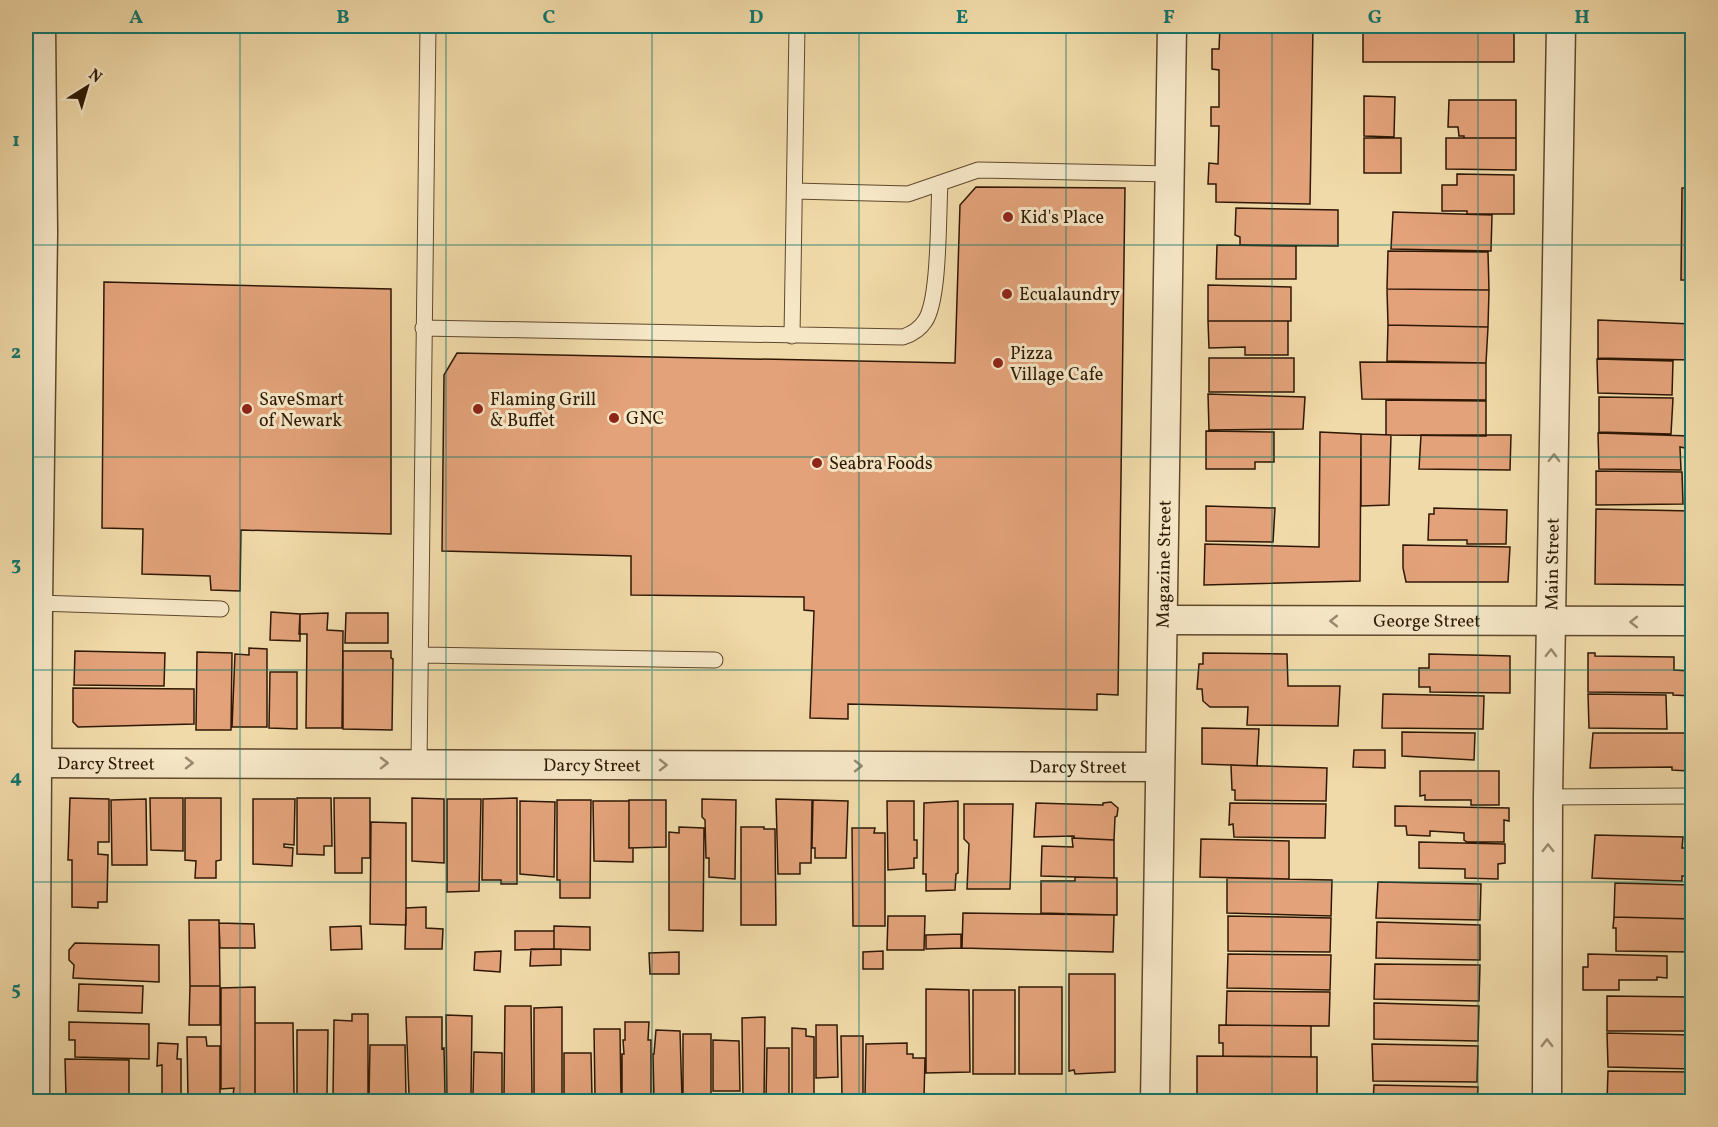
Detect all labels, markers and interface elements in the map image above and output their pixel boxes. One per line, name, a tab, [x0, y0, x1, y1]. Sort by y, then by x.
text: A	[129, 4, 143, 32]
text: B	[336, 4, 350, 32]
text: C	[543, 4, 556, 32]
text: D	[749, 4, 763, 32]
text: E	[956, 4, 968, 32]
text: F	[1163, 4, 1175, 32]
text: G	[1368, 4, 1382, 32]
text: H	[1574, 4, 1590, 32]
north arrow	[57, 57, 117, 117]
text: N	[84, 64, 106, 89]
text: 1	[12, 127, 20, 155]
place label: Kid's Place	[1020, 206, 1104, 231]
marker: Kid's Place	[1001, 210, 1015, 224]
place label: Ecualaundry	[1019, 283, 1120, 308]
marker: Ecualaundry	[1000, 287, 1014, 301]
text: 2	[11, 339, 21, 367]
place label: Pizza Village Cafe	[1010, 342, 1103, 388]
marker: Pizza Village Cafe	[991, 356, 1005, 370]
place label: SaveSmart of Newark	[259, 388, 344, 434]
place label: Flaming Grill & Buffet	[490, 388, 596, 434]
marker: SaveSmart of Newark	[240, 402, 254, 416]
marker: Flaming Grill & Buffet	[471, 402, 485, 416]
place label: GNC	[626, 407, 664, 432]
marker: GNC	[607, 411, 621, 425]
place label: Seabra Foods	[829, 452, 933, 477]
one-way arrow	[1548, 454, 1560, 463]
marker: Seabra Foods	[810, 456, 824, 470]
street label: Magazine Street	[1151, 500, 1179, 629]
street label: Main Street	[1540, 517, 1567, 611]
text: 3	[11, 551, 21, 579]
street label: George Street	[1373, 609, 1481, 635]
one-way arrow	[1330, 615, 1339, 627]
one-way arrow	[1630, 616, 1639, 628]
one-way arrow	[1544, 649, 1557, 658]
street label: Darcy Street	[57, 752, 155, 777]
street label: Darcy Street	[543, 754, 641, 779]
street label: Darcy Street	[1029, 756, 1127, 781]
one-way arrow	[184, 757, 193, 769]
one-way arrow	[379, 757, 388, 769]
one-way arrow	[658, 759, 667, 771]
one-way arrow	[853, 760, 862, 772]
text: 4	[10, 764, 22, 792]
one-way arrow	[1542, 844, 1554, 853]
text: 5	[11, 976, 21, 1004]
one-way arrow	[1541, 1039, 1553, 1048]

